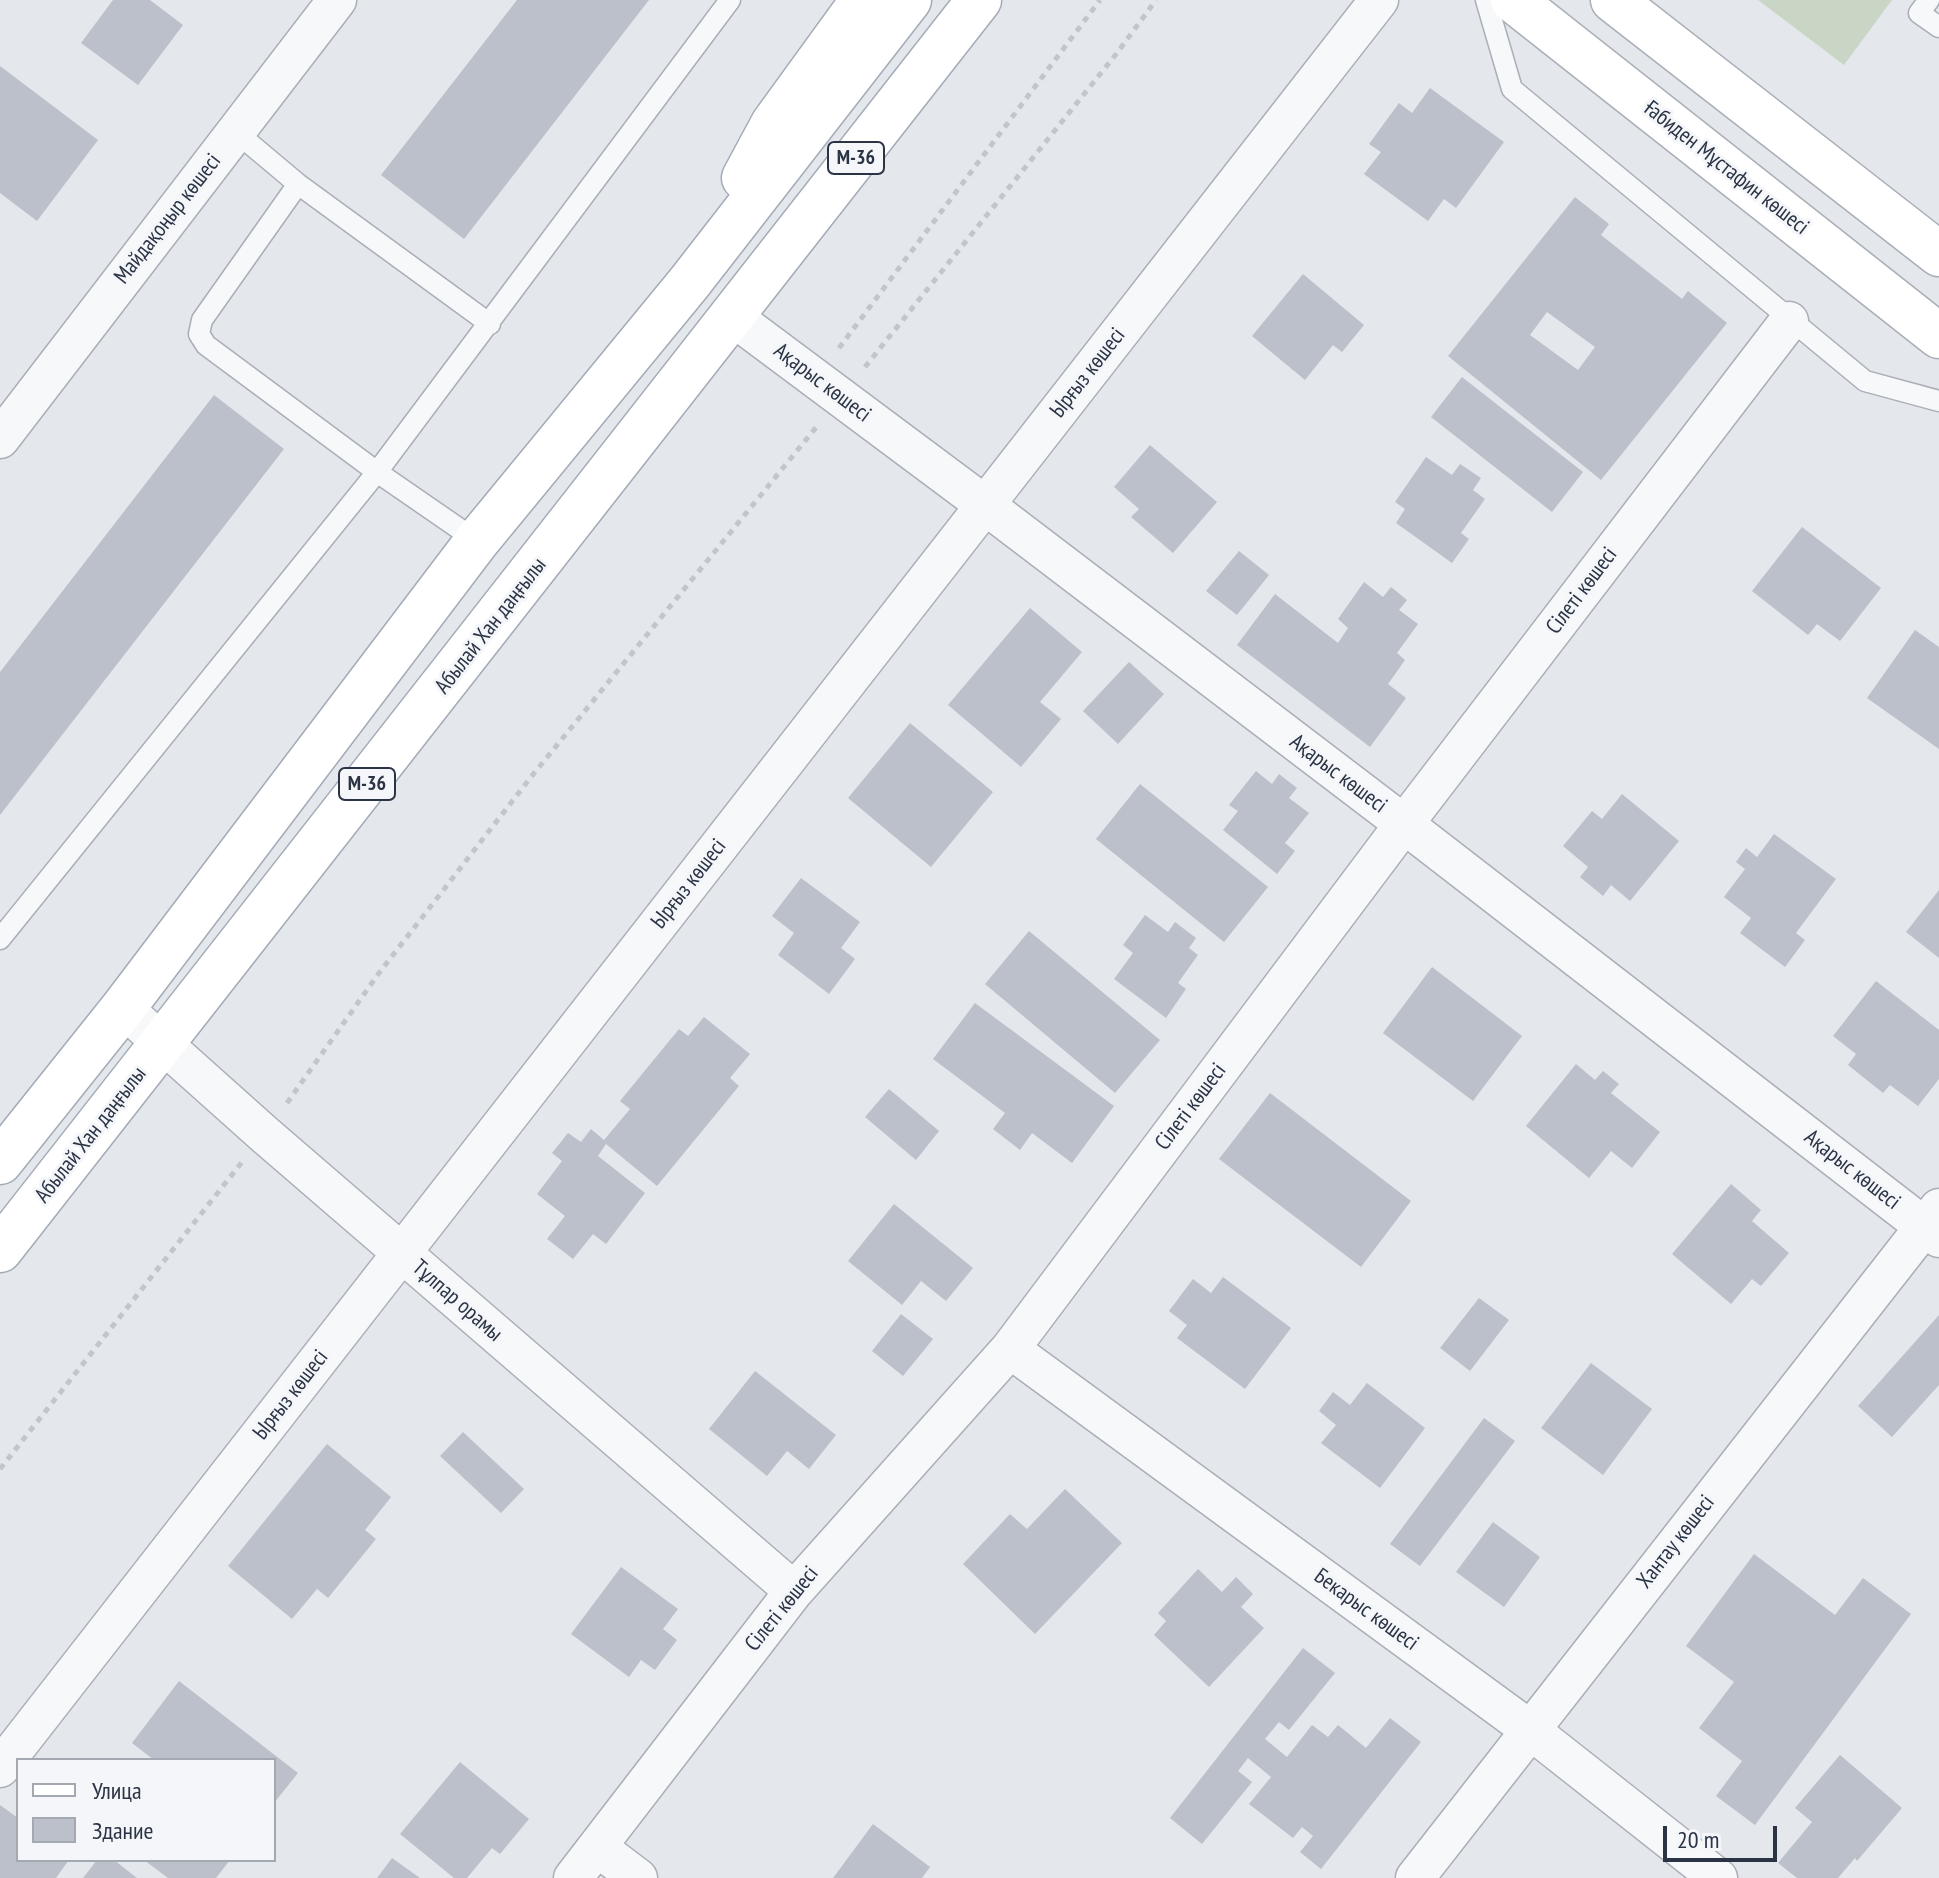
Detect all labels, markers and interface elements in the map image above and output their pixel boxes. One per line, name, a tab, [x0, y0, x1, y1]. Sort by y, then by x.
street label: Ғабиден Мұстафин көшесі	[1638, 95, 1814, 241]
road number: M-36	[828, 142, 884, 174]
street label: Майдақоңыр көшесі	[109, 149, 227, 289]
street label: Ырғыз көшесі	[1045, 323, 1131, 423]
street label: Ақарыс көшесі	[768, 338, 876, 428]
street label: Сілеті көшесі	[1541, 542, 1623, 640]
street label: Абылай Хан даңғылы	[430, 553, 552, 699]
street label: Ақарыс көшесі	[1284, 729, 1392, 819]
road number: M-36	[339, 768, 395, 800]
street label: Ырғыз көшесі	[646, 834, 732, 934]
street label: Сілеті көшесі	[1150, 1058, 1232, 1156]
street label: Абылай Хан даңғылы	[30, 1062, 152, 1208]
street label: Ақарыс көшесі	[1799, 1124, 1905, 1216]
street label: Тұлпар орамы	[406, 1255, 508, 1347]
street label: Ырғыз көшесі	[248, 1345, 334, 1445]
street label: Хантау көшесі	[1632, 1490, 1720, 1594]
street label: Сілеті көшесі	[740, 1561, 824, 1657]
street label: Бекарыс көшесі	[1309, 1563, 1423, 1657]
legend	[16, 1758, 276, 1862]
text: Улица	[92, 1775, 142, 1806]
scale bar	[1667, 1810, 1781, 1860]
text: Здание	[92, 1815, 153, 1846]
text: 20 m	[1677, 1824, 1719, 1855]

